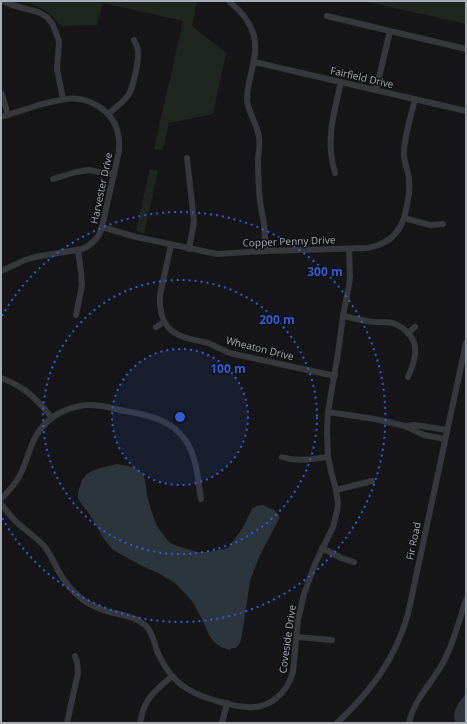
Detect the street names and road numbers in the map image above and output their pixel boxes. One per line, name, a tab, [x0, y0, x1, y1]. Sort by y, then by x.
street label: Fairfield Drive	[329, 63, 395, 91]
street label: Harvester Drive	[87, 151, 115, 225]
street label: Copper Penny Drive	[242, 232, 336, 250]
street label: Wheaton Drive	[225, 333, 296, 363]
street label: Fir Road	[402, 521, 424, 561]
street label: Coveside Drive	[275, 603, 299, 674]

